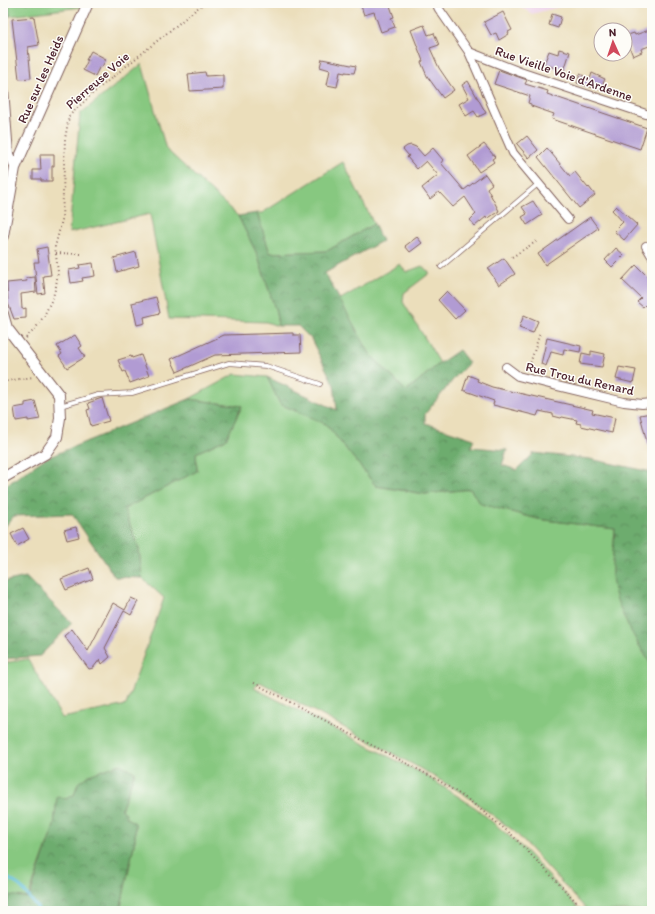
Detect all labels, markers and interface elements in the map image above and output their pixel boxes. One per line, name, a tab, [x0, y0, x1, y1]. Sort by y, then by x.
north arrow	[593, 22, 633, 62]
text: N	[608, 26, 617, 39]
street label: Rue sur les Heids	[14, 33, 67, 126]
street label: Rue Vieille Voie d'Ardenne	[493, 43, 634, 104]
street label: Pierreuse Voie	[63, 49, 132, 112]
street label: Rue Trou du Renard	[524, 359, 636, 398]

